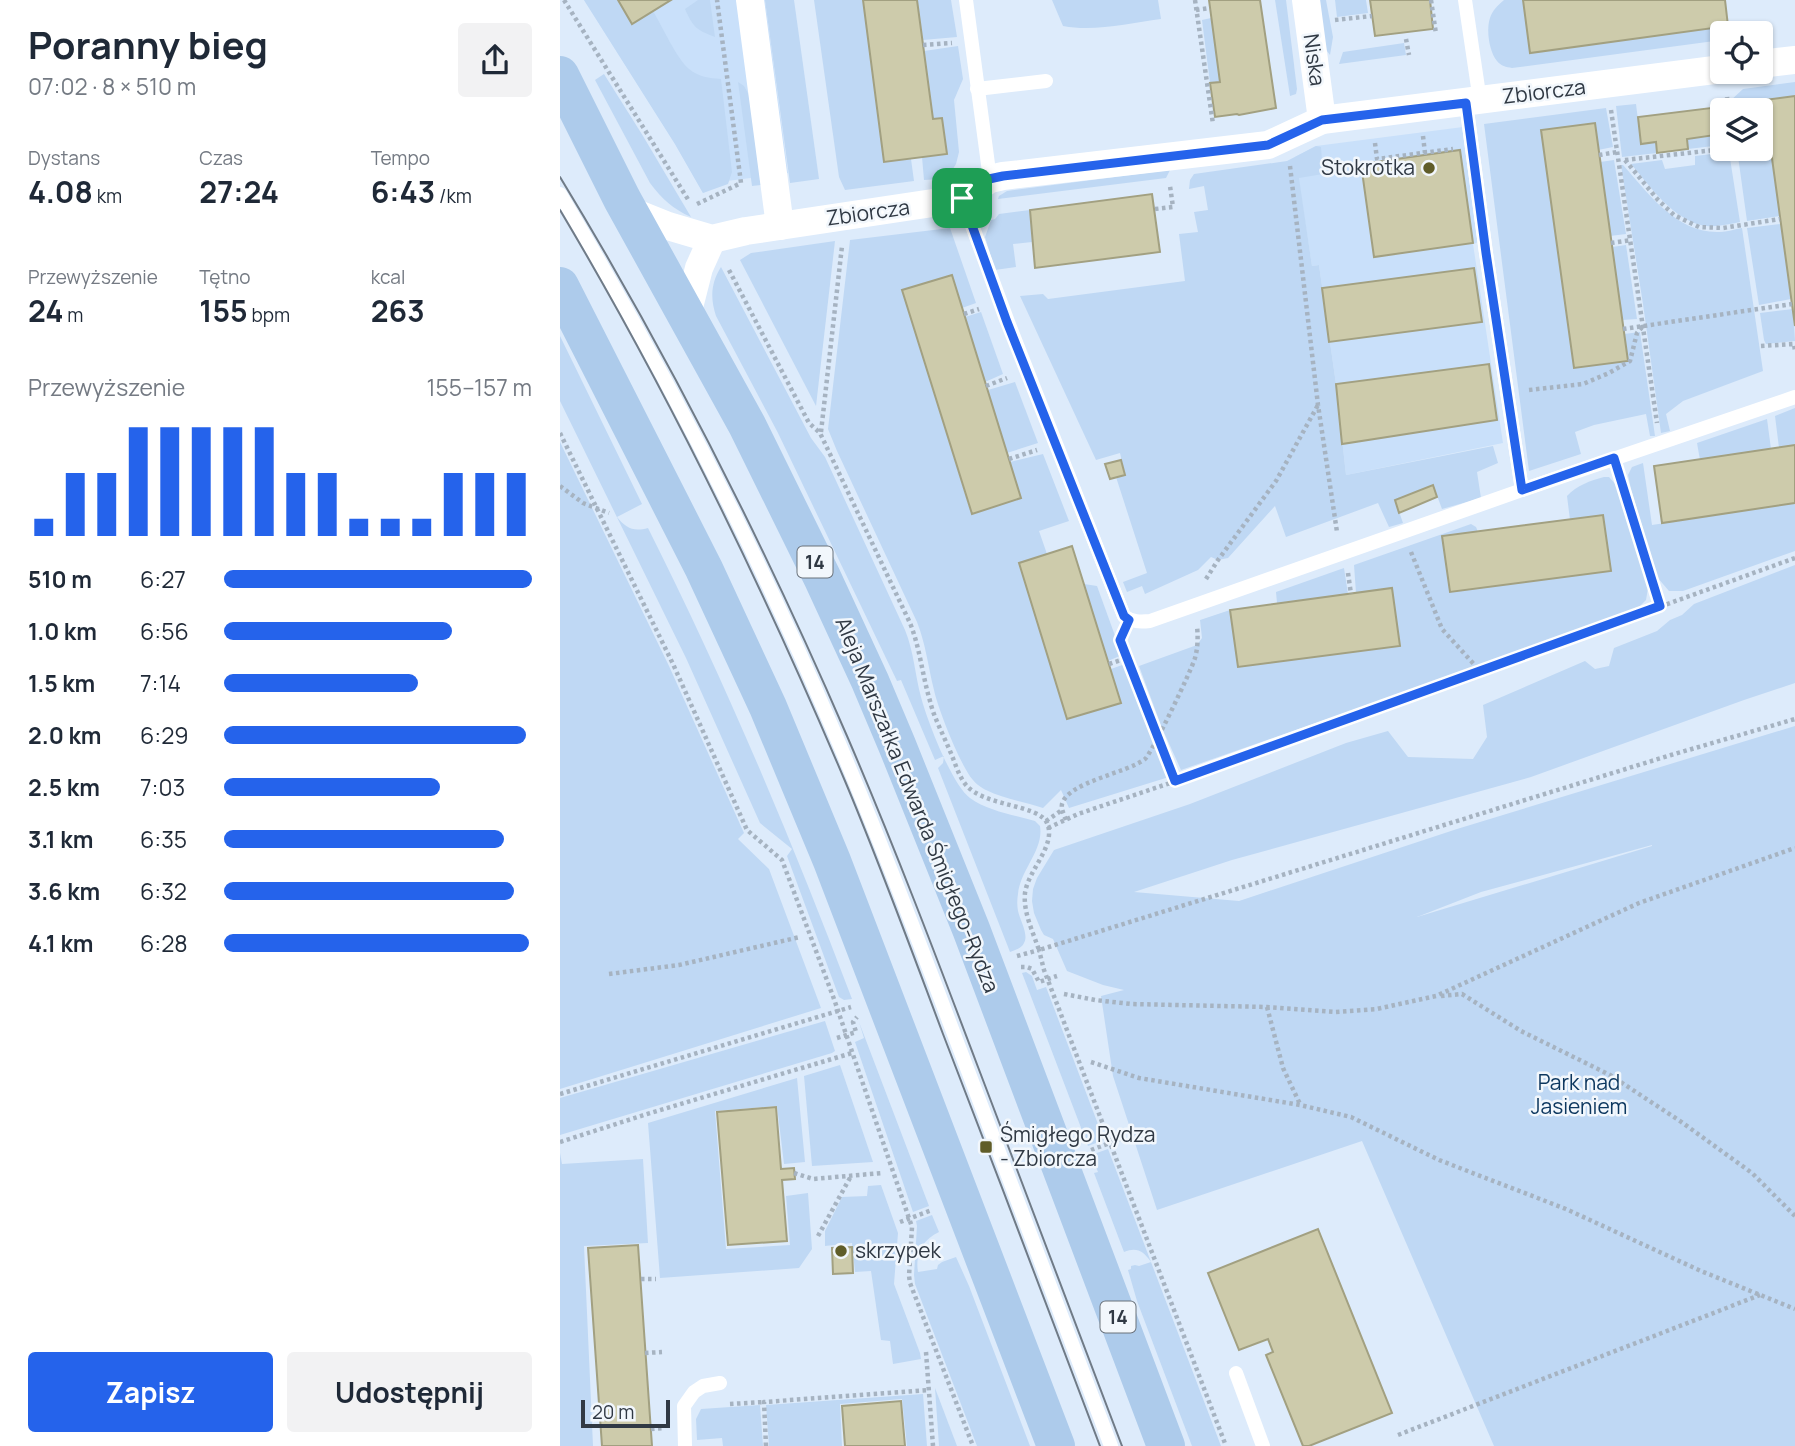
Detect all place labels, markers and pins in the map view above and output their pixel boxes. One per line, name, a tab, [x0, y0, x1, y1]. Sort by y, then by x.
place label: Stokrotka	[1321, 153, 1415, 181]
marker: Stokrotka	[1421, 160, 1437, 176]
pin	[932, 168, 992, 228]
place label: Śmigłego Rydza - Zbiorcza	[1000, 1120, 1155, 1172]
marker: Śmigłego Rydza - Zbiorcza	[978, 1139, 994, 1155]
place label: skrzypek	[855, 1236, 942, 1264]
marker: skrzypek	[833, 1243, 849, 1259]

